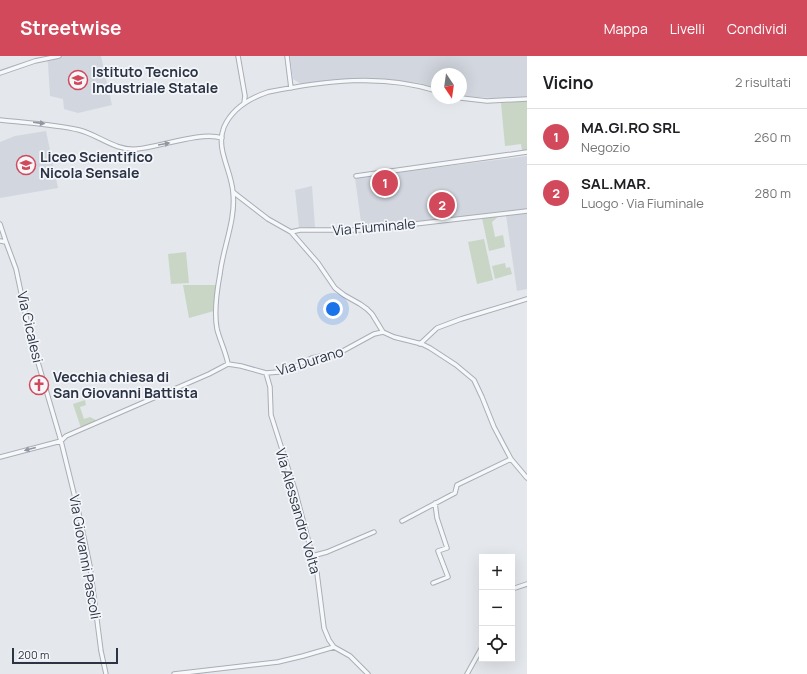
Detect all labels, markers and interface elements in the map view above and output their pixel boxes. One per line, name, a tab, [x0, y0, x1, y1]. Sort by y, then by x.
text: Streetwise	[20, 15, 122, 41]
text: Mappa	[604, 19, 648, 38]
text: Livelli	[670, 19, 705, 38]
text: Condividi	[727, 19, 787, 38]
place label: Istituto Tecnico Industriale Statale	[92, 62, 218, 97]
north arrow	[431, 68, 467, 104]
school or university icon: Istituto Tecnico Industriale Statale	[67, 69, 89, 91]
text: Vicino	[543, 71, 594, 94]
text: 2 risultati	[735, 73, 791, 91]
text: MA.GI.RO SRL	[581, 117, 680, 138]
one-way arrow	[33, 120, 45, 127]
text: 1	[553, 128, 559, 146]
text: 260 m	[754, 128, 791, 146]
text: Negozio	[581, 138, 630, 156]
one-way arrow	[158, 141, 170, 147]
place label: Liceo Scientifico Nicola Sensale	[40, 147, 153, 182]
school or university icon: Liceo Scientifico Nicola Sensale	[15, 154, 37, 176]
pin: 1	[372, 168, 398, 198]
text: SAL.MAR.	[581, 173, 651, 194]
text: 2	[552, 184, 560, 202]
text: 280 m	[754, 184, 791, 202]
pin: 2	[429, 190, 455, 220]
text: Luogo · Via Fiuminale	[581, 194, 704, 212]
street label: Via Fiuminale	[332, 213, 416, 240]
street label: Via Cicalesi	[13, 289, 48, 365]
your location	[323, 299, 343, 319]
street label: Via Durano	[274, 341, 346, 380]
place label: Vecchia chiesa di San Giovanni Battista	[53, 367, 198, 402]
church icon: Vecchia chiesa di San Giovanni Battista	[28, 374, 50, 396]
one-way arrow	[24, 446, 36, 452]
street label: Via Alessandro Volta	[271, 446, 326, 576]
street label: Via Giovanni Pascoli	[65, 493, 106, 621]
map controls	[479, 554, 515, 662]
button: +	[479, 554, 515, 590]
button: −	[479, 590, 515, 626]
button: locate	[479, 626, 515, 662]
scale bar	[12, 646, 118, 665]
text: 200 m	[18, 647, 49, 662]

